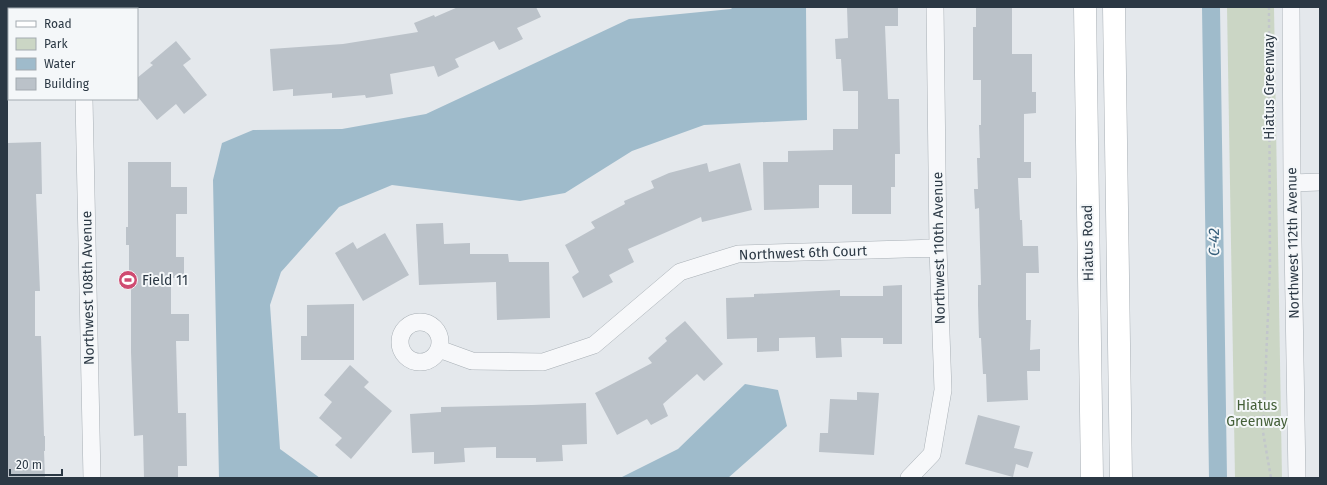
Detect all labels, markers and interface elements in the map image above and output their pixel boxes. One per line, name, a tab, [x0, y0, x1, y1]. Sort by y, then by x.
legend	[8, 8, 138, 100]
text: Road	[44, 17, 72, 31]
street label: Hiatus Greenway	[1261, 34, 1278, 140]
text: Park	[44, 37, 68, 51]
text: Water	[44, 57, 76, 71]
text: Building	[44, 77, 90, 91]
street label: Northwest 112th Avenue	[1283, 167, 1303, 319]
street label: Northwest 110th Avenue	[929, 172, 949, 324]
street label: Hiatus Road	[1079, 204, 1097, 282]
street label: Northwest 108th Avenue	[78, 211, 98, 365]
water label: C-42	[1205, 228, 1223, 256]
street label: Northwest 6th Court	[739, 242, 868, 264]
sports icon: Field 11	[117, 269, 139, 291]
place label: Field 11	[142, 272, 188, 289]
park label: Hiatus Greenway	[1226, 397, 1288, 430]
scale bar	[10, 451, 62, 477]
text: 20 m	[16, 458, 42, 472]

